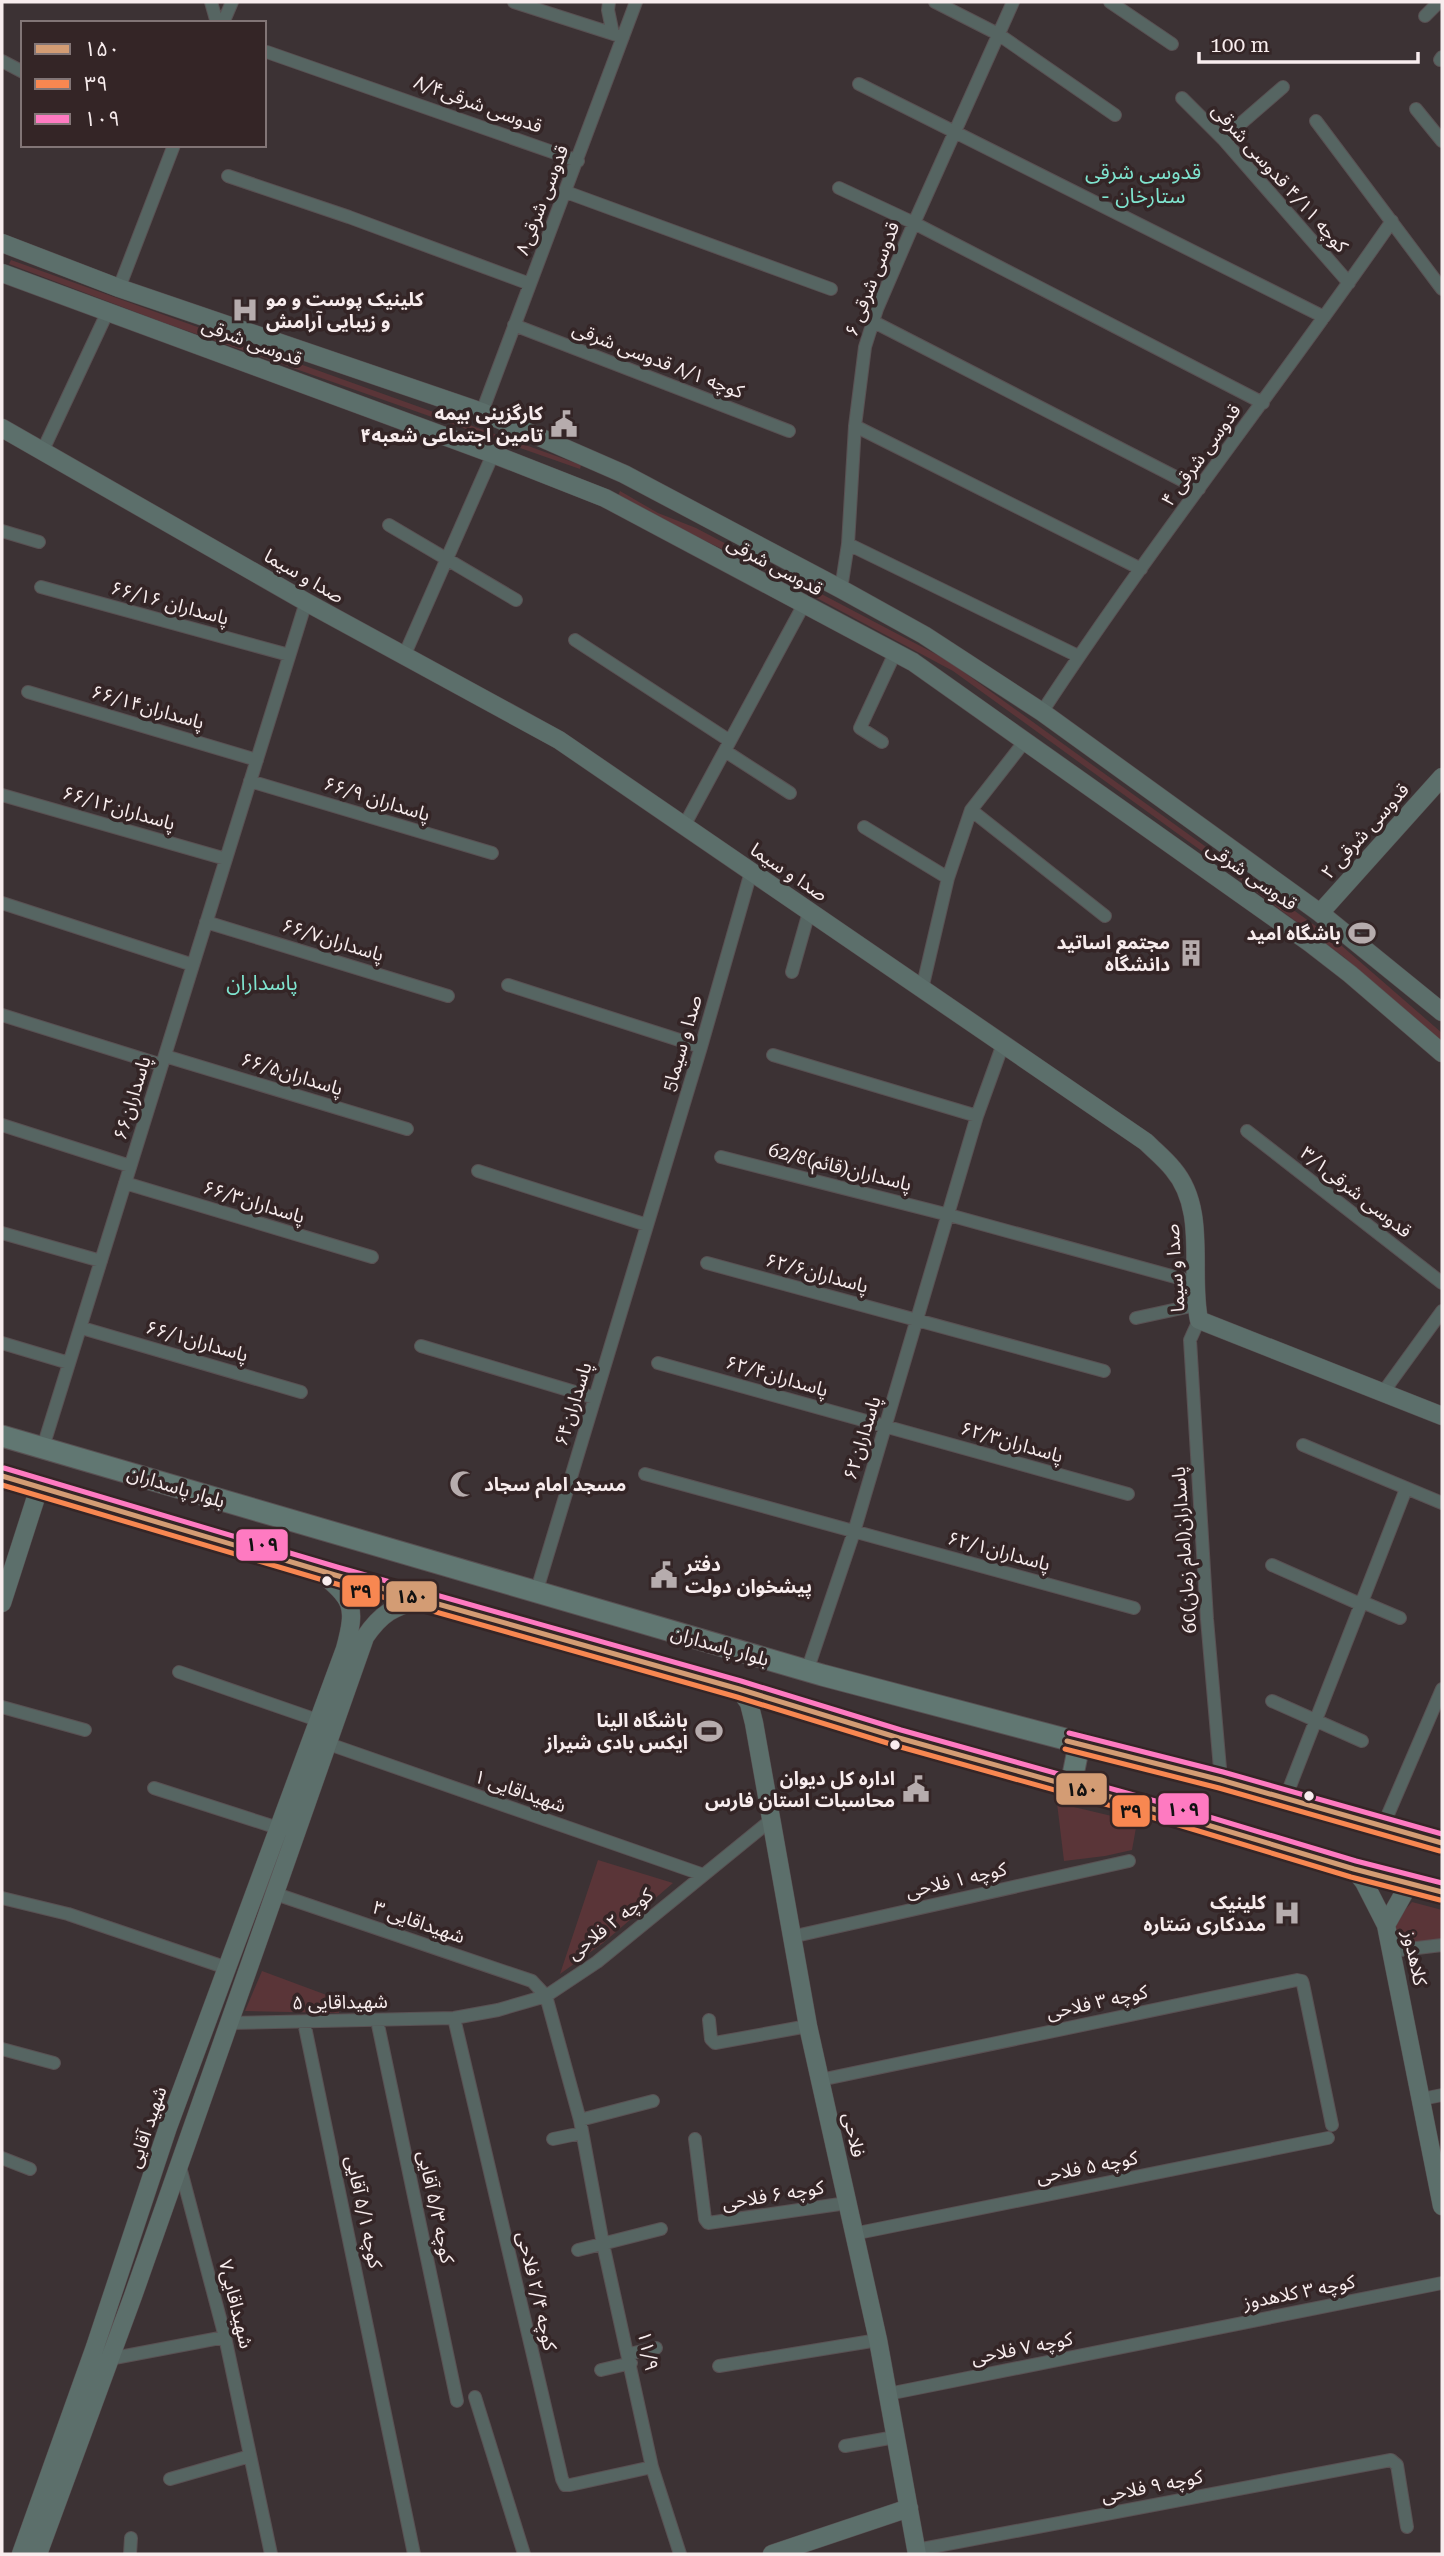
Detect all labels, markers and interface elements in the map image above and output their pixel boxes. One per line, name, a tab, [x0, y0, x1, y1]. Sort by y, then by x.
legend	[21, 21, 266, 147]
scale bar	[1199, 21, 1418, 65]
text: 100 m	[1210, 33, 1270, 57]
text: ۱۵۰	[84, 37, 120, 61]
street label: قدوسی شرقی۸/۴	[411, 70, 545, 138]
text: ۳۹	[84, 72, 108, 96]
street label: کوچه ۴/۱۱ قدوسی شرقی	[1206, 99, 1354, 259]
text: ۱۰۹	[84, 107, 120, 131]
street label: قدوسی شرقی۸	[510, 142, 574, 258]
district label: قدوسی شرقی - ستارخان	[1085, 160, 1201, 208]
street label: قدوسی شرقی ۶	[840, 218, 904, 340]
place label: کلینیک پوست و مو و زیبایی آرامش	[266, 288, 424, 333]
hospital icon: کلینیک پوست و مو و زیبایی آرامش	[230, 295, 260, 325]
street label: قدوسی شرقی	[199, 313, 305, 371]
street label: کوچه ۸/۱ قدوسی شرقی	[569, 317, 748, 405]
street label: قدوسی شرقی ۴	[1156, 399, 1246, 511]
place label: کارگزینی بیمه تامین اجتماعی شعبه۴	[361, 402, 543, 447]
public building icon: کارگزینی بیمه تامین اجتماعی شعبه۴	[549, 409, 579, 439]
street label: قدوسی شرقی	[723, 531, 827, 601]
street label: صدا و سیما	[260, 544, 348, 608]
street label: پاسداران ۶۶/۱۶	[108, 576, 231, 631]
street label: پاسداران۶۶/۱۴	[89, 680, 207, 735]
street label: پاسداران ۶۶/۹	[321, 772, 433, 827]
street label: قدوسی شرقی ۲	[1316, 778, 1414, 884]
street label: پاسداران۶۶/۱۲	[60, 781, 178, 836]
street label: قدوسی شرقی	[1202, 836, 1302, 916]
street label: صدا و سیما	[746, 838, 832, 906]
street label: پاسداران۶۶/۷	[279, 914, 387, 968]
sports icon: باشگاه امید	[1347, 918, 1377, 948]
place label: باشگاه امید	[1247, 922, 1341, 945]
place label: مجتمع اساتید دانشگاه	[1057, 931, 1170, 976]
building icon: مجتمع اساتید دانشگاه	[1176, 938, 1206, 968]
district label: پاسداران	[226, 971, 298, 996]
street label: 5صدا و سیما	[657, 992, 707, 1094]
street label: پاسداران۶۶/۵	[238, 1048, 346, 1102]
street label: پاسداران۶۶	[108, 1053, 157, 1143]
street label: 62/8پاسداران(قائم)	[765, 1138, 914, 1199]
street label: قدوسی شرقی۳/۱	[1296, 1141, 1416, 1243]
street label: پاسداران۶۶/۳	[200, 1176, 308, 1230]
street label: صدا و سیما	[1160, 1223, 1190, 1313]
street label: پاسداران۶۲/۶	[763, 1248, 871, 1299]
street label: پاسداران۶۶/۱	[143, 1315, 251, 1368]
street label: پاسداران۶۲/۴	[723, 1350, 831, 1403]
street label: پاسداران۶۴	[549, 1359, 598, 1449]
street label: پاسداران۶۲	[838, 1393, 887, 1483]
street label: پاسداران۶۲/۳	[958, 1416, 1066, 1469]
street label: بلوار پاسداران	[124, 1461, 228, 1514]
street label: 60پاسداران(امام زمان)	[1167, 1466, 1204, 1634]
mosque icon: مسجد امام سجاد	[448, 1469, 478, 1499]
place label: مسجد امام سجاد	[484, 1473, 626, 1499]
street label: پاسداران۶۲/۱	[945, 1526, 1053, 1577]
line badge: ۱۰۹	[235, 1528, 289, 1562]
text: ۱۰۹	[246, 1533, 278, 1556]
place label: دفتر پیشخوان دولت	[684, 1553, 812, 1598]
public building icon: دفتر پیشخوان دولت	[649, 1560, 679, 1590]
unlabelled marker	[320, 1574, 334, 1588]
line badge: ۳۹	[341, 1574, 381, 1608]
text: ۳۹	[350, 1580, 372, 1603]
line badge: ۱۵۰	[385, 1580, 438, 1613]
text: ۱۵۰	[396, 1585, 428, 1608]
street label: بلوار پاسداران	[668, 1621, 772, 1672]
place label: باشگاه الینا ایکس بادی شیراز	[544, 1709, 688, 1754]
sports icon: باشگاه الینا ایکس بادی شیراز	[694, 1716, 724, 1746]
unlabelled marker	[888, 1738, 902, 1752]
street label: ۱ شهیداقایی	[471, 1765, 569, 1817]
place label: اداره کل دیوان محاسبات استان فارس	[705, 1767, 895, 1812]
line badge: ۱۵۰	[1055, 1772, 1108, 1806]
public building icon: اداره کل دیوان محاسبات استان فارس	[901, 1774, 931, 1804]
text: ۱۵۰	[1066, 1778, 1098, 1801]
unlabelled marker	[1302, 1789, 1316, 1803]
line badge: ۱۰۹	[1157, 1792, 1210, 1826]
line badge: ۳۹	[1111, 1794, 1151, 1828]
text: ۱۰۹	[1167, 1798, 1199, 1821]
text: ۳۹	[1120, 1800, 1142, 1823]
street label: کوچه ۱ فلاحی	[903, 1857, 1010, 1904]
street label: کوچه ۲ فلاحی	[562, 1883, 659, 1966]
place label: کلینیک مددکاری سَتاره	[1144, 1891, 1266, 1936]
street label: ۳ شهیداقایی	[370, 1896, 468, 1948]
hospital icon: کلینیک مددکاری سَتاره	[1272, 1898, 1302, 1928]
street label: کلاهدوز	[1398, 1927, 1432, 1989]
street label: کوچه ۳ فلاحی	[1044, 1980, 1151, 2025]
street label: ۵ شهیداقایی	[292, 1990, 388, 2014]
street label: شهید آقایی	[122, 2083, 172, 2171]
street label: فلاحی	[838, 2111, 870, 2159]
street label: کوچه ۵ فلاحی	[1034, 2146, 1141, 2189]
street label: کوچه ۵/۳ آقایی	[412, 2149, 459, 2267]
street label: کوچه ۵/۱ آقایی	[340, 2154, 387, 2272]
street label: کوچه ۶ فلاحی	[720, 2175, 827, 2215]
street label: کوچه ۲/۴ فلاحی	[511, 2229, 562, 2354]
street label: شهیداقایی۷	[214, 2257, 258, 2351]
street label: کوچه ۳ کلاهدوز	[1240, 2270, 1358, 2315]
street label: کوچه ۷ فلاحی	[969, 2327, 1076, 2370]
street label: ۱۱/۹	[633, 2329, 663, 2373]
street label: کوچه ۹ فلاحی	[1099, 2465, 1206, 2508]

